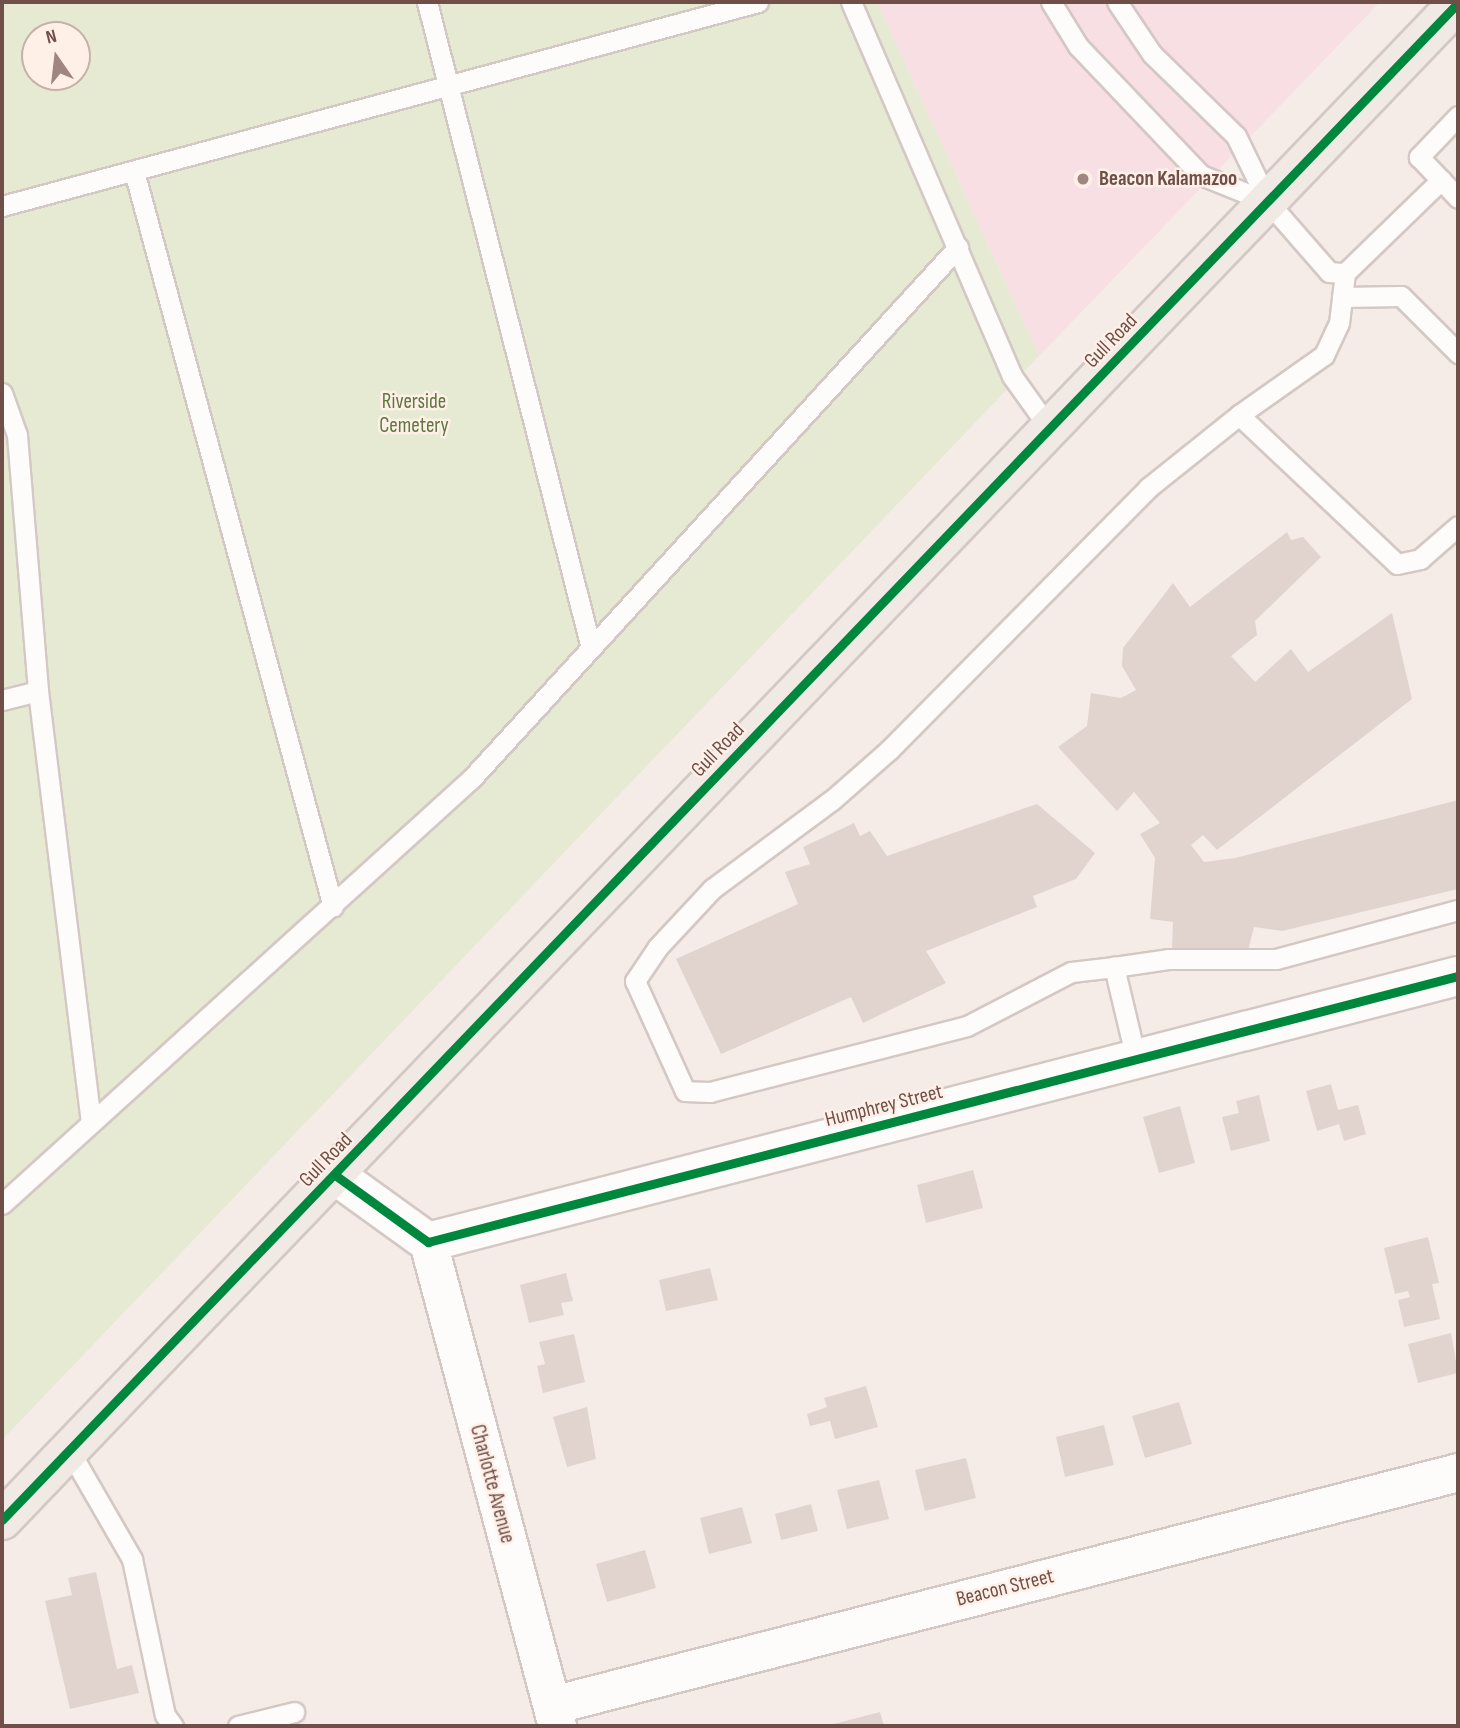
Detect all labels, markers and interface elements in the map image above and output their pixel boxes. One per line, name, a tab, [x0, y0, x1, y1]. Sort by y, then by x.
north arrow	[21, 21, 91, 91]
text: N	[44, 25, 59, 49]
place label: Beacon Kalamazoo	[1099, 166, 1237, 192]
marker: Beacon Kalamazoo	[1073, 169, 1093, 189]
street label: Gull Road	[1079, 309, 1143, 373]
park label: Riverside Cemetery	[379, 389, 449, 439]
street label: Gull Road	[686, 718, 750, 782]
street label: Humphrey Street	[823, 1079, 945, 1133]
street label: Gull Road	[294, 1128, 358, 1192]
street label: Charlotte Avenue	[464, 1422, 520, 1546]
street label: Beacon Street	[954, 1564, 1056, 1612]

